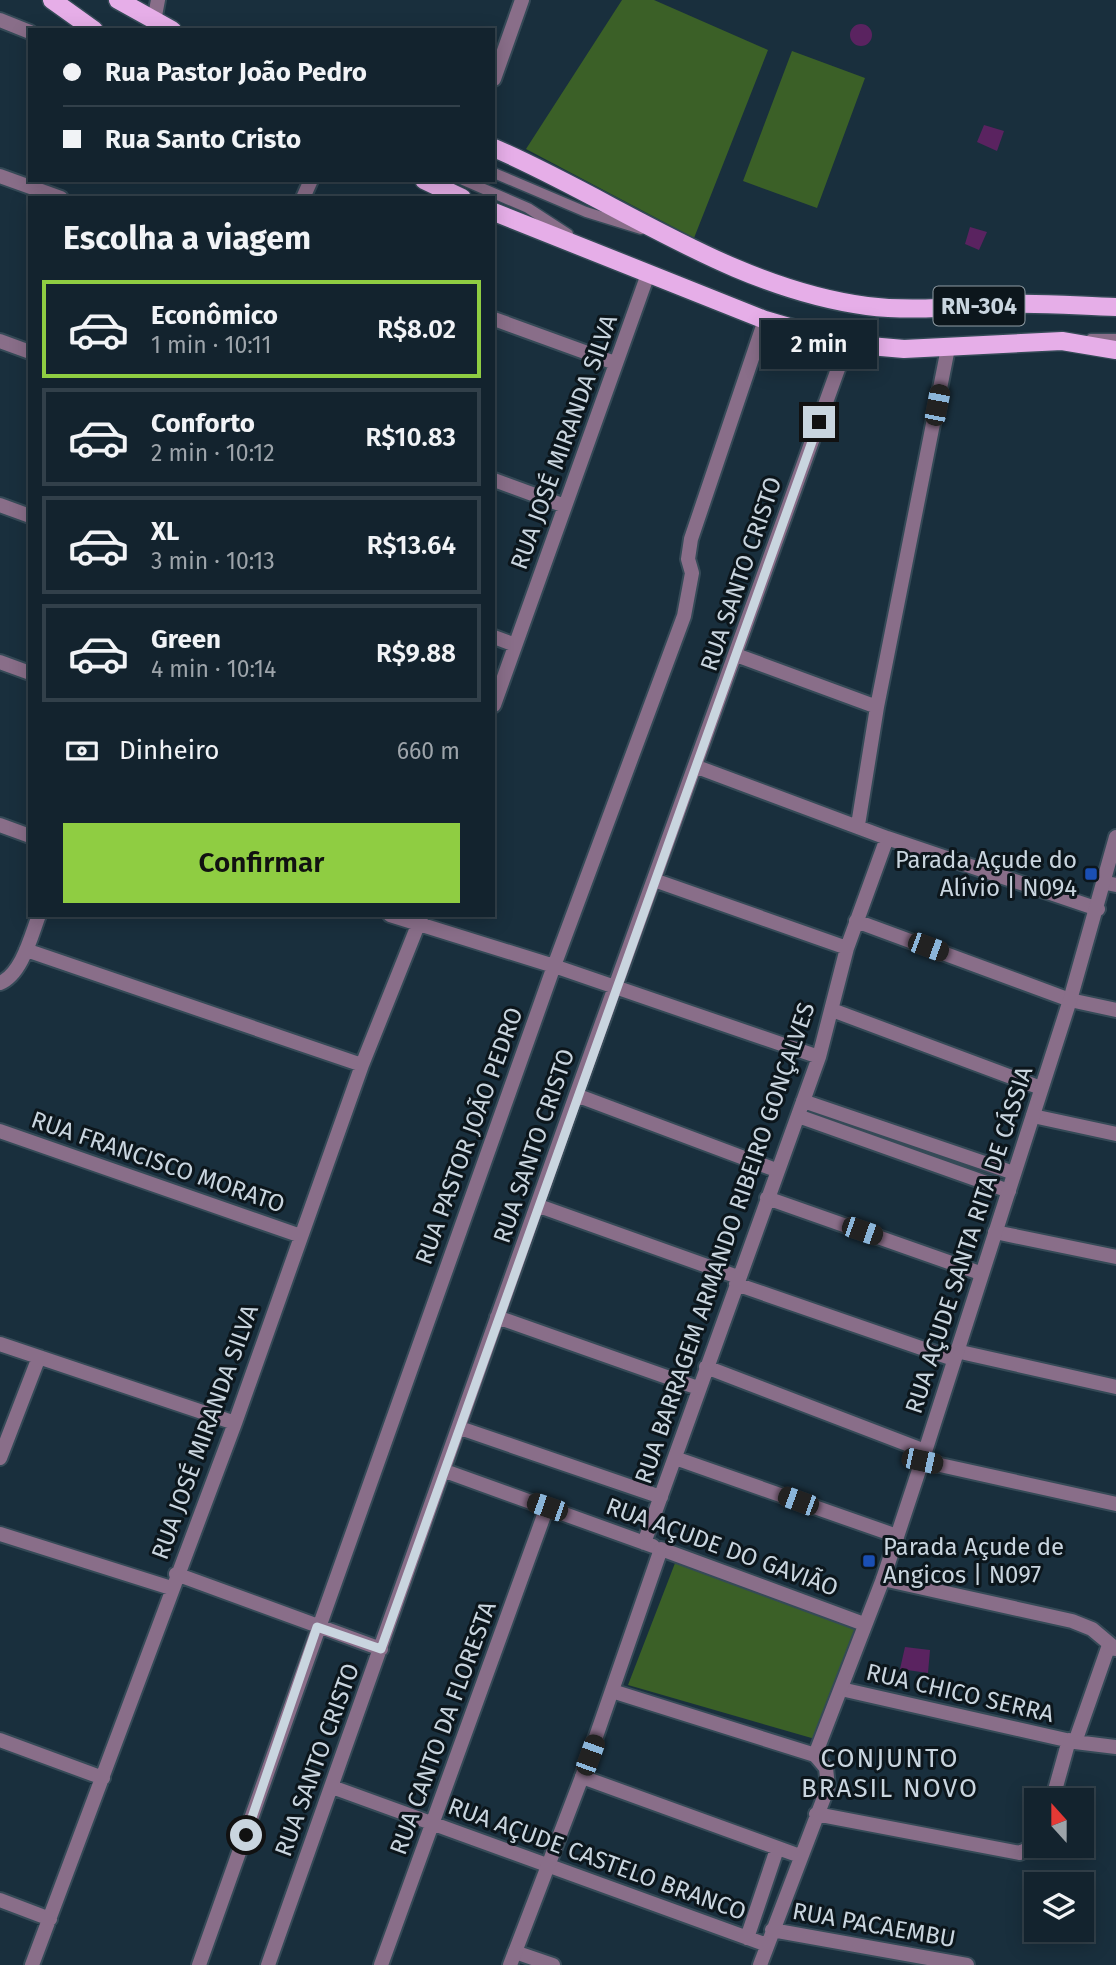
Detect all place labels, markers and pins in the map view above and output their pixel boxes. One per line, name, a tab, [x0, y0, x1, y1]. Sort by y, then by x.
place label: Parada Açude do Alívio | N094	[895, 846, 1077, 902]
marker: Parada Açude do Alívio | N094	[1083, 866, 1099, 882]
place label: Parada Açude de Angicos | N097	[883, 1533, 1064, 1589]
marker: Parada Açude de Angicos | N097	[861, 1553, 877, 1569]

